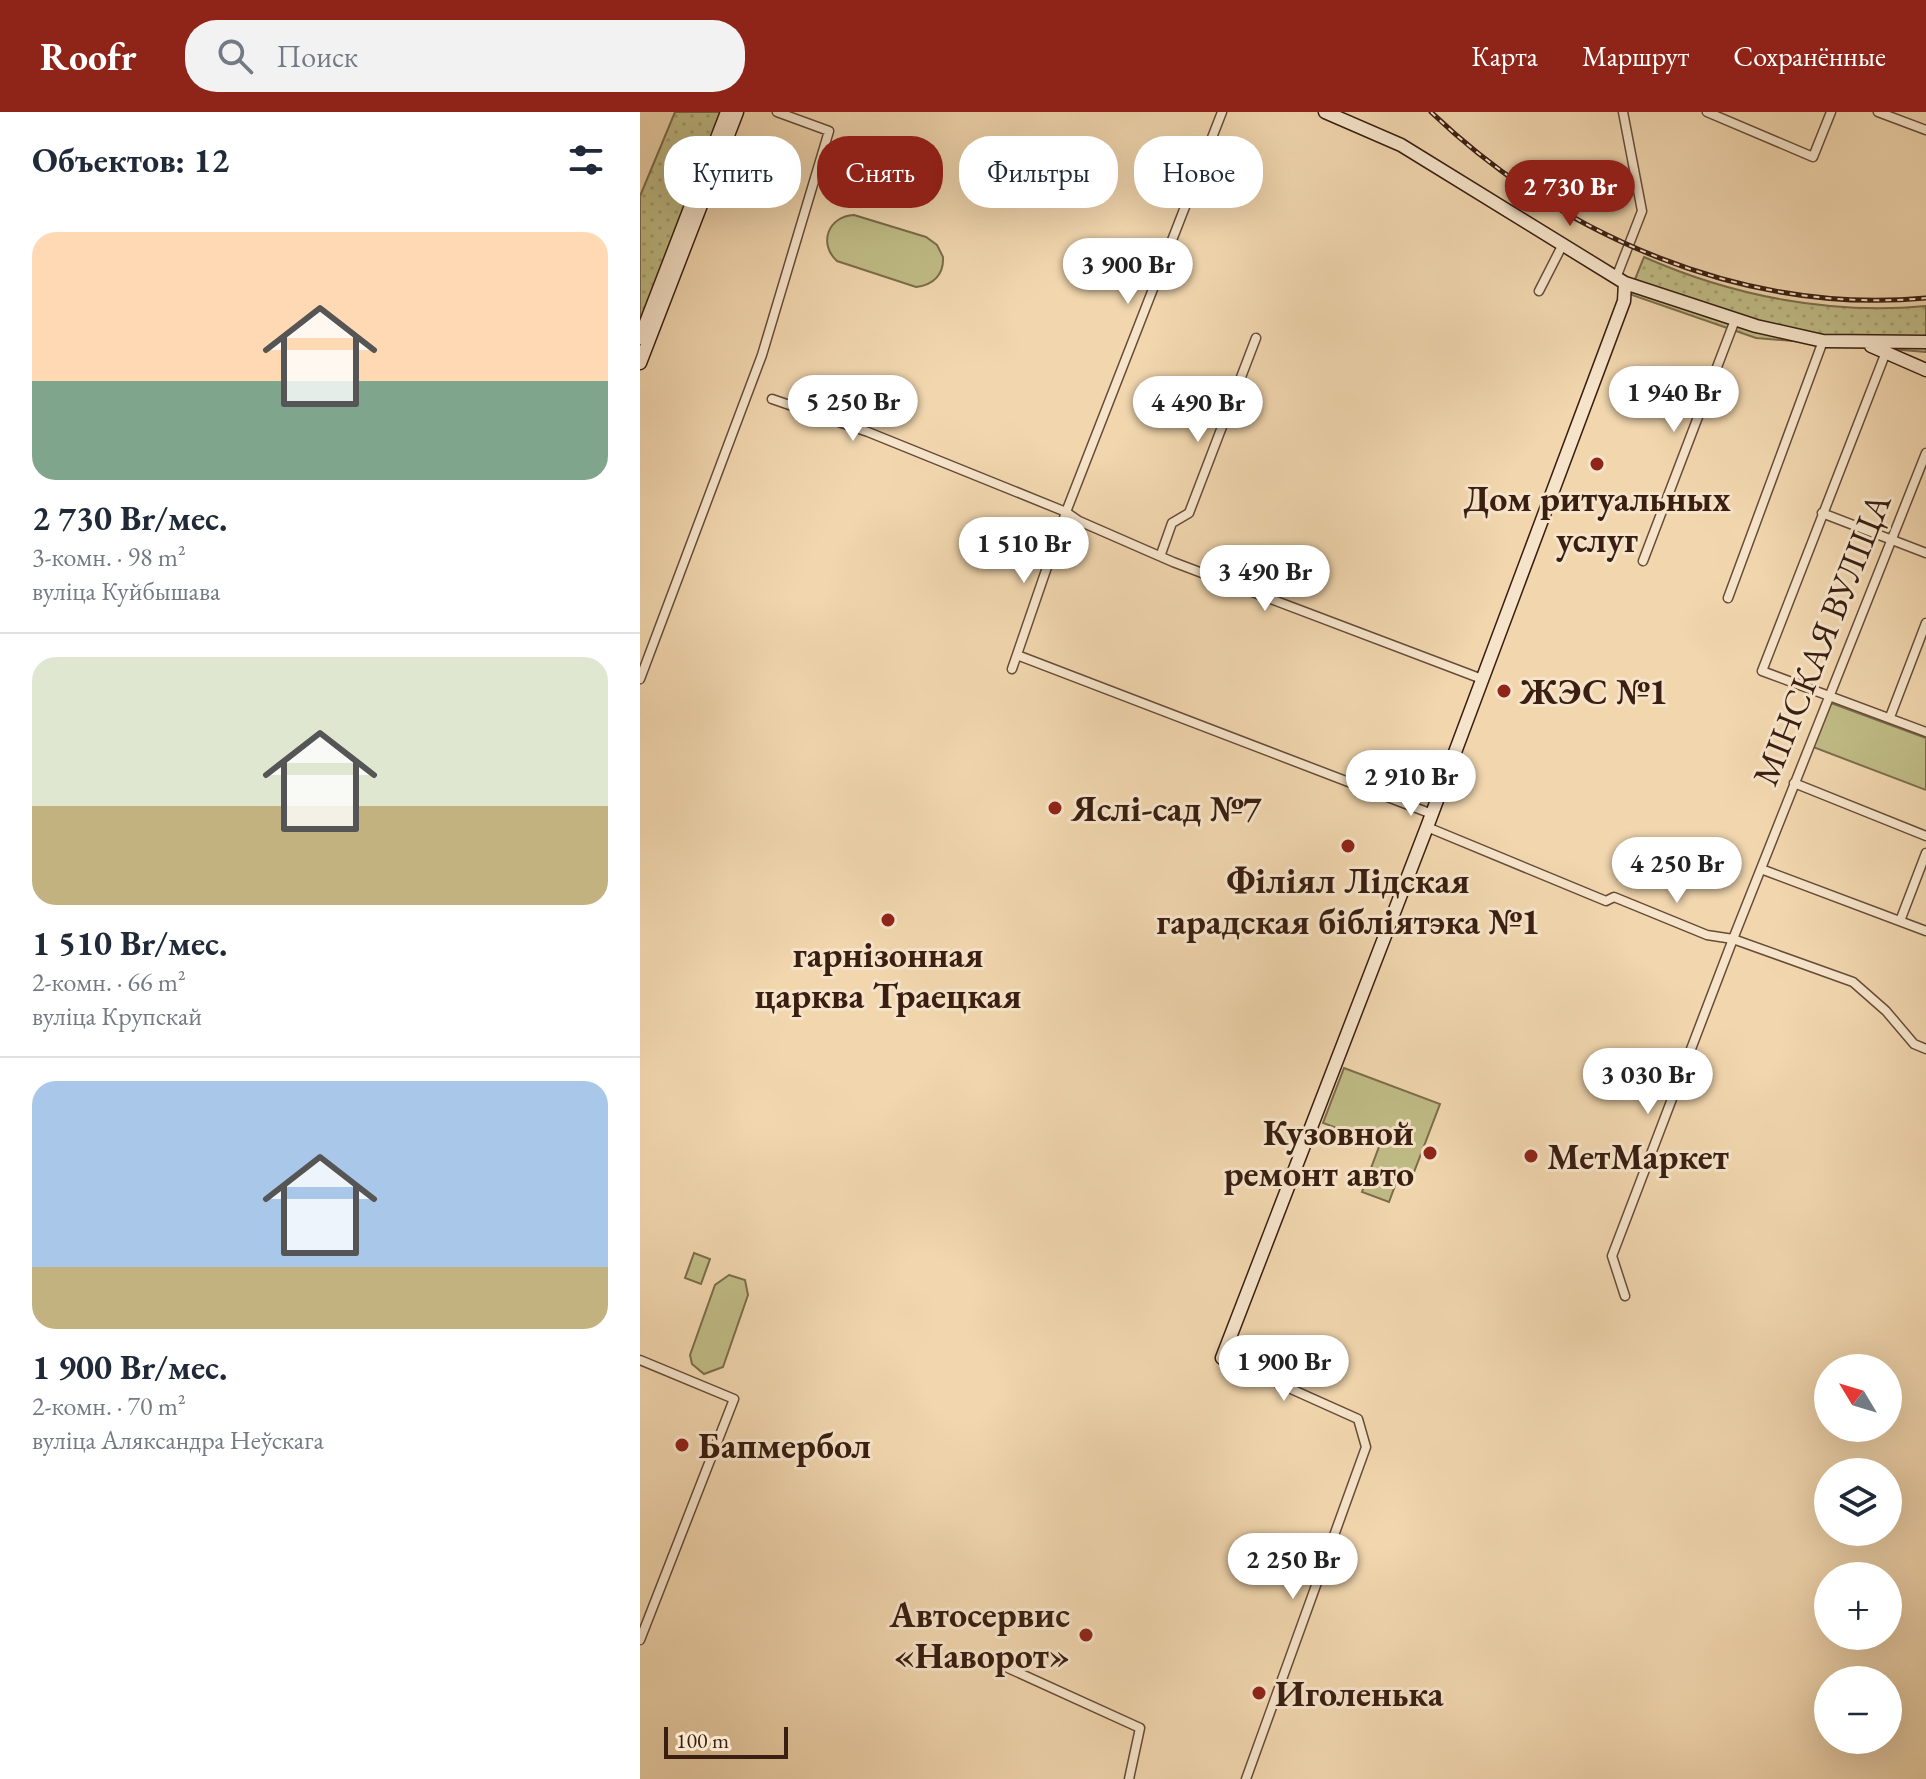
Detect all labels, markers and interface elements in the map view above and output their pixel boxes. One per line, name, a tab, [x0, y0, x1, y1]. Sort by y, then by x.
search box	[185, 20, 745, 92]
text: Roofr	[40, 32, 137, 81]
icon: search	[213, 34, 257, 78]
text: Поиск	[277, 37, 358, 76]
text: Карта	[1471, 38, 1538, 74]
text: Маршрут	[1582, 38, 1689, 74]
text: Сохранённые	[1733, 38, 1886, 74]
chip: Купить	[664, 136, 801, 208]
chip: Снять	[817, 136, 943, 208]
chip: Фильтры	[959, 136, 1118, 208]
chip: Новое	[1134, 136, 1263, 208]
text: Объектов: 12	[32, 138, 229, 182]
icon: filters	[564, 138, 608, 182]
pin: 2 730 Br	[1487, 160, 1653, 228]
text: 2 730 Br	[1523, 169, 1617, 203]
pin: 3 900 Br	[1045, 238, 1211, 306]
text: 3 900 Br	[1081, 247, 1175, 281]
icon: home	[248, 284, 392, 428]
pin: 1 940 Br	[1591, 366, 1757, 434]
pin: 5 250 Br	[770, 375, 936, 443]
text: 1 940 Br	[1627, 375, 1721, 409]
pin: 4 490 Br	[1115, 376, 1281, 444]
text: 5 250 Br	[806, 384, 900, 418]
text: 4 490 Br	[1151, 385, 1245, 419]
marker: Дом ритуальных услуг	[1588, 455, 1606, 473]
place label: Дом ритуальных услуг	[1463, 475, 1731, 563]
street label: МІНСКАЯ ВУЛІЦА	[1741, 485, 1902, 792]
text: 2 730 Br/мес.	[32, 496, 227, 540]
pin: 1 510 Br	[941, 517, 1107, 585]
text: 1 510 Br	[977, 526, 1071, 560]
text: 3-комн. · 98 m²	[32, 540, 186, 574]
pin: 3 490 Br	[1182, 545, 1348, 613]
text: 3 490 Br	[1218, 554, 1312, 588]
text: вуліца Куйбышава	[32, 574, 220, 608]
place label: ЖЭС №1	[1519, 668, 1668, 715]
marker: ЖЭС №1	[1495, 682, 1513, 700]
icon: home	[248, 709, 392, 853]
pin: 2 910 Br	[1328, 750, 1494, 818]
text: 2 910 Br	[1364, 759, 1458, 793]
place label: Яслі-сад №7	[1070, 785, 1263, 832]
marker: Яслі-сад №7	[1046, 799, 1064, 817]
marker: Філіял Лідская гарадская бібліятэка №1	[1339, 837, 1357, 855]
pin: 4 250 Br	[1594, 837, 1760, 905]
text: 4 250 Br	[1630, 846, 1724, 880]
place label: Філіял Лідская гарадская бібліятэка №1	[1156, 857, 1540, 945]
marker: гарнізонная царква Траецкая	[879, 911, 897, 929]
text: 1 510 Br/мес.	[32, 921, 227, 965]
place label: гарнізонная царква Траецкая	[754, 931, 1022, 1019]
text: 2-комн. · 66 m²	[32, 965, 186, 999]
text: вуліца Крупскай	[32, 999, 202, 1033]
pin: 3 030 Br	[1565, 1048, 1731, 1116]
text: 3 030 Br	[1601, 1057, 1695, 1091]
place label: Кузовной ремонт авто	[1224, 1109, 1414, 1197]
icon: home	[248, 1133, 392, 1277]
place label: МетМаркет	[1547, 1133, 1729, 1180]
marker: Кузовной ремонт авто	[1421, 1144, 1439, 1162]
marker: МетМаркет	[1522, 1147, 1540, 1165]
pin: 1 900 Br	[1201, 1335, 1367, 1403]
text: 1 900 Br	[1237, 1344, 1331, 1378]
text: 1 900 Br/мес.	[32, 1345, 227, 1389]
north arrow	[1814, 1354, 1902, 1442]
map controls	[1814, 1354, 1902, 1754]
text: 2-комн. · 70 m²	[32, 1389, 186, 1423]
place label: Бапмербол	[698, 1422, 871, 1469]
text: вуліца Аляксандра Неўскага	[32, 1423, 324, 1457]
marker: Бапмербол	[673, 1436, 691, 1454]
button: layers	[1814, 1458, 1902, 1546]
pin: 2 250 Br	[1210, 1533, 1376, 1601]
text: 2 250 Br	[1246, 1542, 1340, 1576]
button: +	[1814, 1562, 1902, 1650]
place label: Автосервис «Наворот»	[889, 1591, 1070, 1679]
marker: Автосервис «Наворот»	[1077, 1626, 1095, 1644]
button: −	[1814, 1666, 1902, 1754]
place label: Иголенька	[1275, 1670, 1444, 1717]
marker: Иголенька	[1250, 1684, 1268, 1702]
scale bar	[664, 1723, 788, 1759]
text: 100 m	[676, 1726, 729, 1755]

